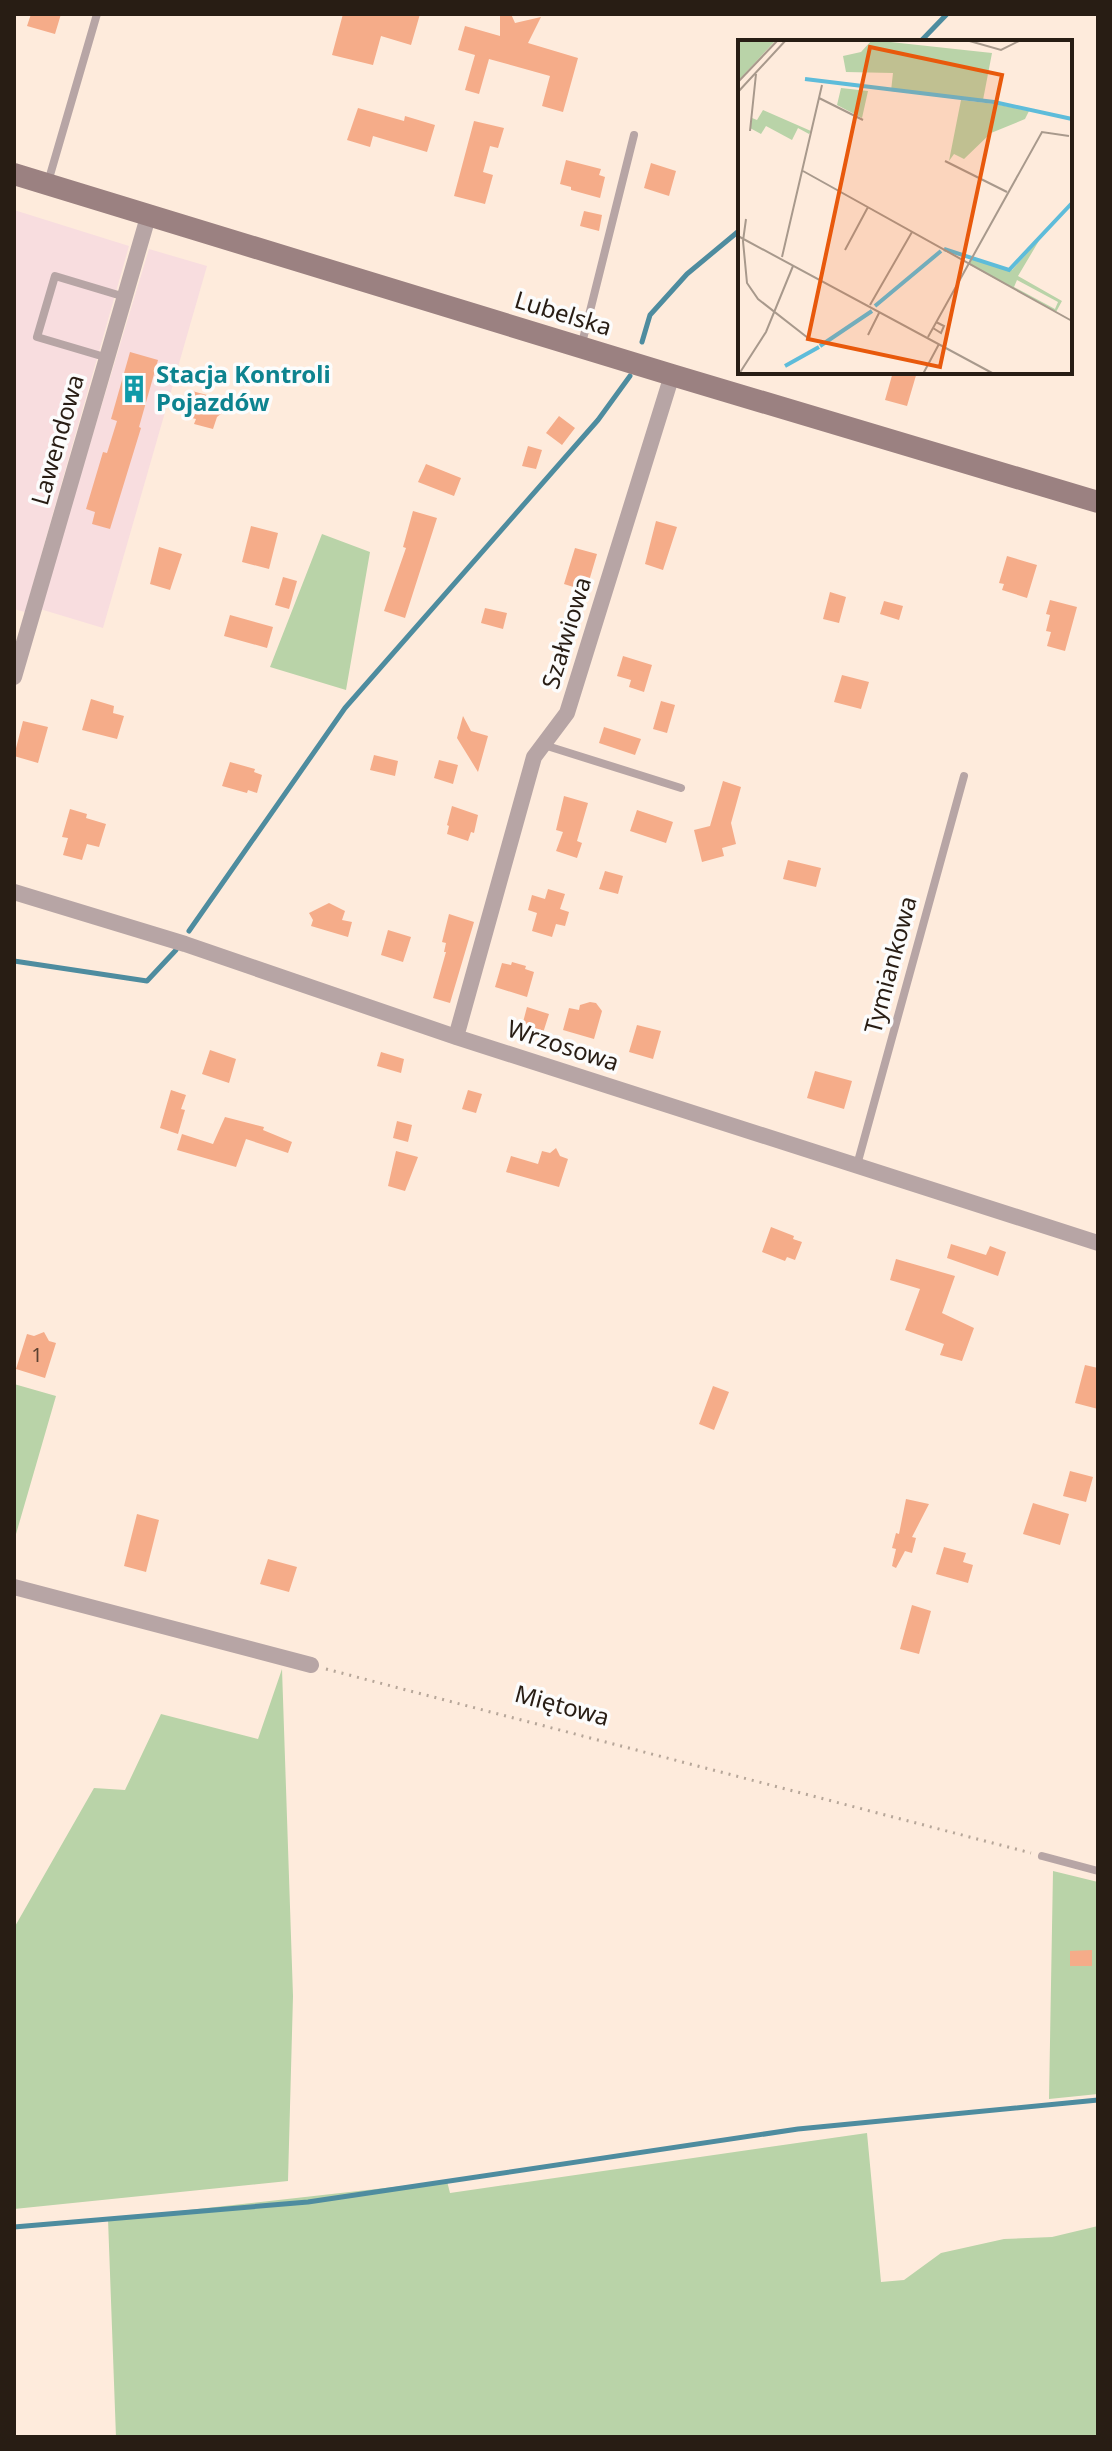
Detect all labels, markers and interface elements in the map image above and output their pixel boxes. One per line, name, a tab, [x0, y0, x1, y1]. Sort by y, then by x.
inset map	[738, 40, 1072, 374]
street label: Lubelska	[511, 282, 616, 343]
place label: Stacja Kontroli Pojazdów	[156, 357, 331, 418]
street label: Lawendowa	[22, 370, 91, 509]
building icon: Stacja Kontroli Pojazdów	[119, 374, 149, 404]
street label: Szałwiowa	[533, 572, 598, 693]
street label: Tymiankowa	[855, 892, 924, 1037]
street label: Wrzosowa	[503, 1011, 624, 1078]
house number: 1	[31, 1341, 43, 1368]
street label: Miętowa	[511, 1676, 613, 1733]

